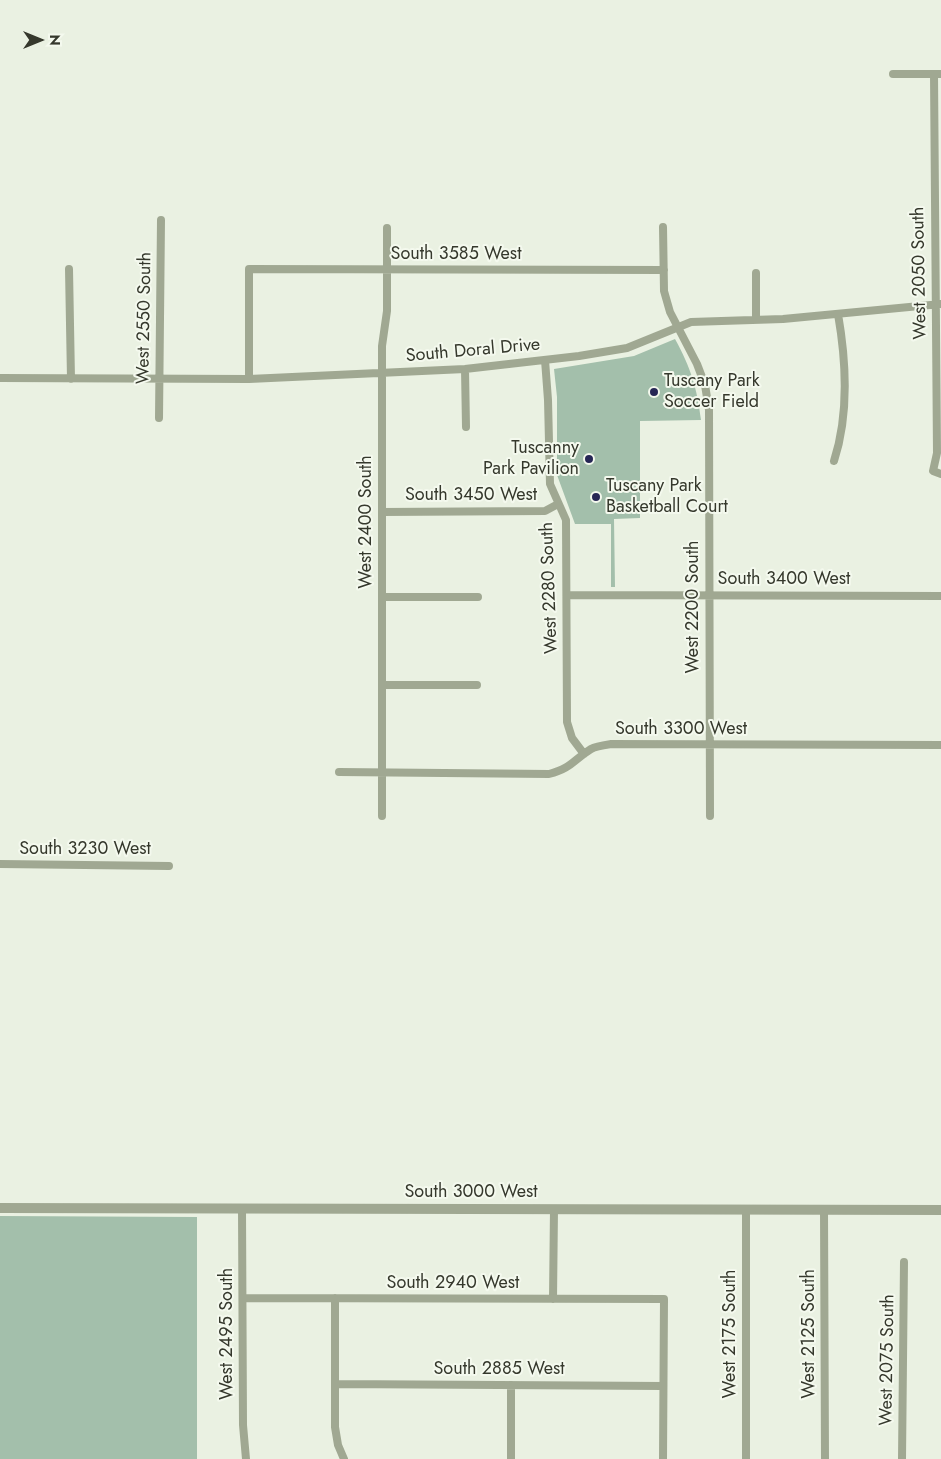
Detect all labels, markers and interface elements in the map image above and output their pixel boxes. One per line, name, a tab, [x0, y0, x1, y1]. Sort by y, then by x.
north arrow	[15, 15, 65, 65]
text: N	[45, 34, 65, 46]
street label: West 2050 South	[908, 206, 932, 340]
street label: South 3585 West	[391, 244, 521, 266]
street label: West 2550 South	[133, 252, 157, 384]
street label: South Doral Drive	[405, 334, 541, 368]
place label: Tuscany Park Soccer Field	[664, 371, 760, 414]
marker: Tuscany Park Soccer Field	[648, 386, 660, 398]
place label: Tuscanny Park Pavilion	[483, 438, 579, 480]
marker: Tuscanny Park Pavilion	[583, 453, 595, 465]
street label: West 2400 South	[356, 455, 378, 589]
place label: Tuscany Park Basketball Court	[606, 476, 728, 518]
street label: South 3450 West	[405, 485, 537, 507]
marker: Tuscany Park Basketball Court	[590, 491, 602, 503]
street label: West 2280 South	[537, 522, 563, 654]
street label: West 2200 South	[683, 540, 705, 674]
street label: South 3400 West	[718, 569, 850, 591]
street label: South 3300 West	[615, 719, 747, 741]
street label: South 3230 West	[19, 839, 151, 861]
street label: South 3000 West	[404, 1182, 538, 1204]
street label: West 2495 South	[217, 1268, 239, 1400]
street label: West 2125 South	[799, 1269, 821, 1399]
street label: West 2175 South	[720, 1270, 742, 1398]
street label: South 2940 West	[387, 1273, 519, 1295]
street label: West 2075 South	[876, 1294, 900, 1426]
street label: South 2885 West	[434, 1359, 564, 1381]

